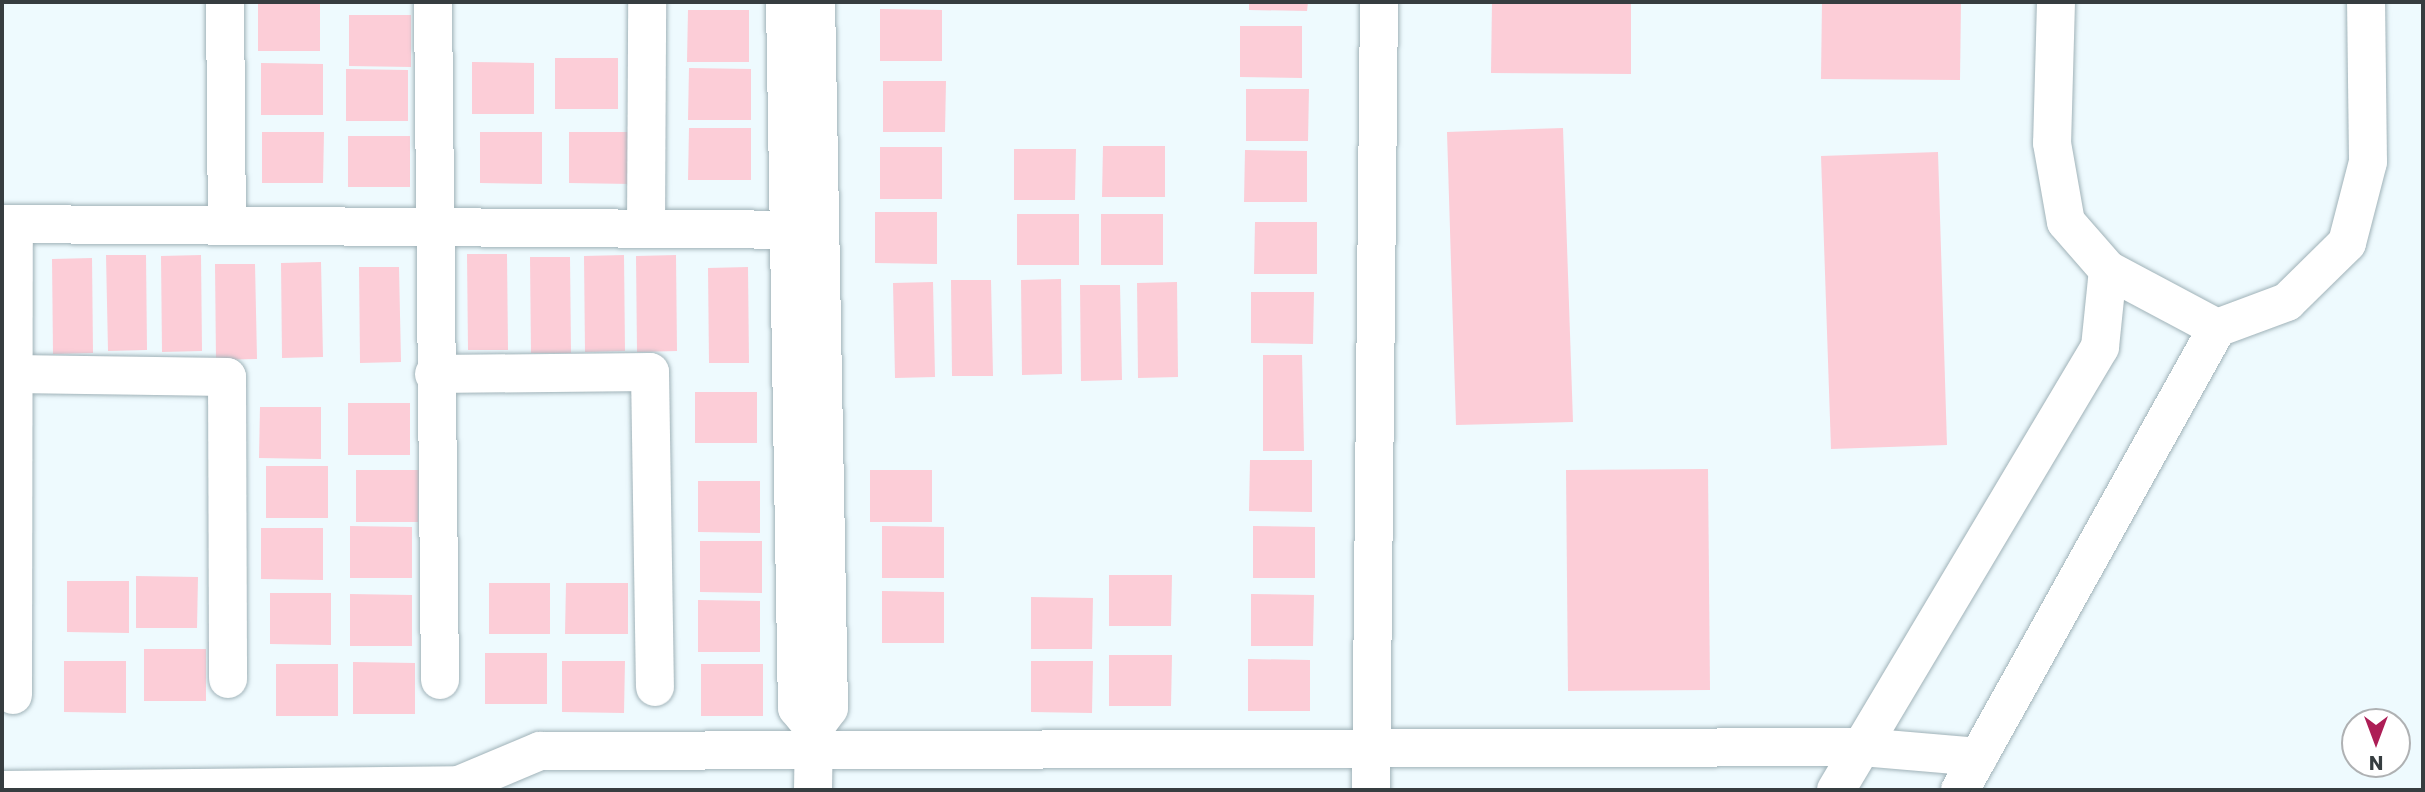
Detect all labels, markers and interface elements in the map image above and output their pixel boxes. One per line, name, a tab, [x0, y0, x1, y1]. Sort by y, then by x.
north arrow	[2341, 708, 2411, 778]
text: N	[2369, 749, 2383, 776]

